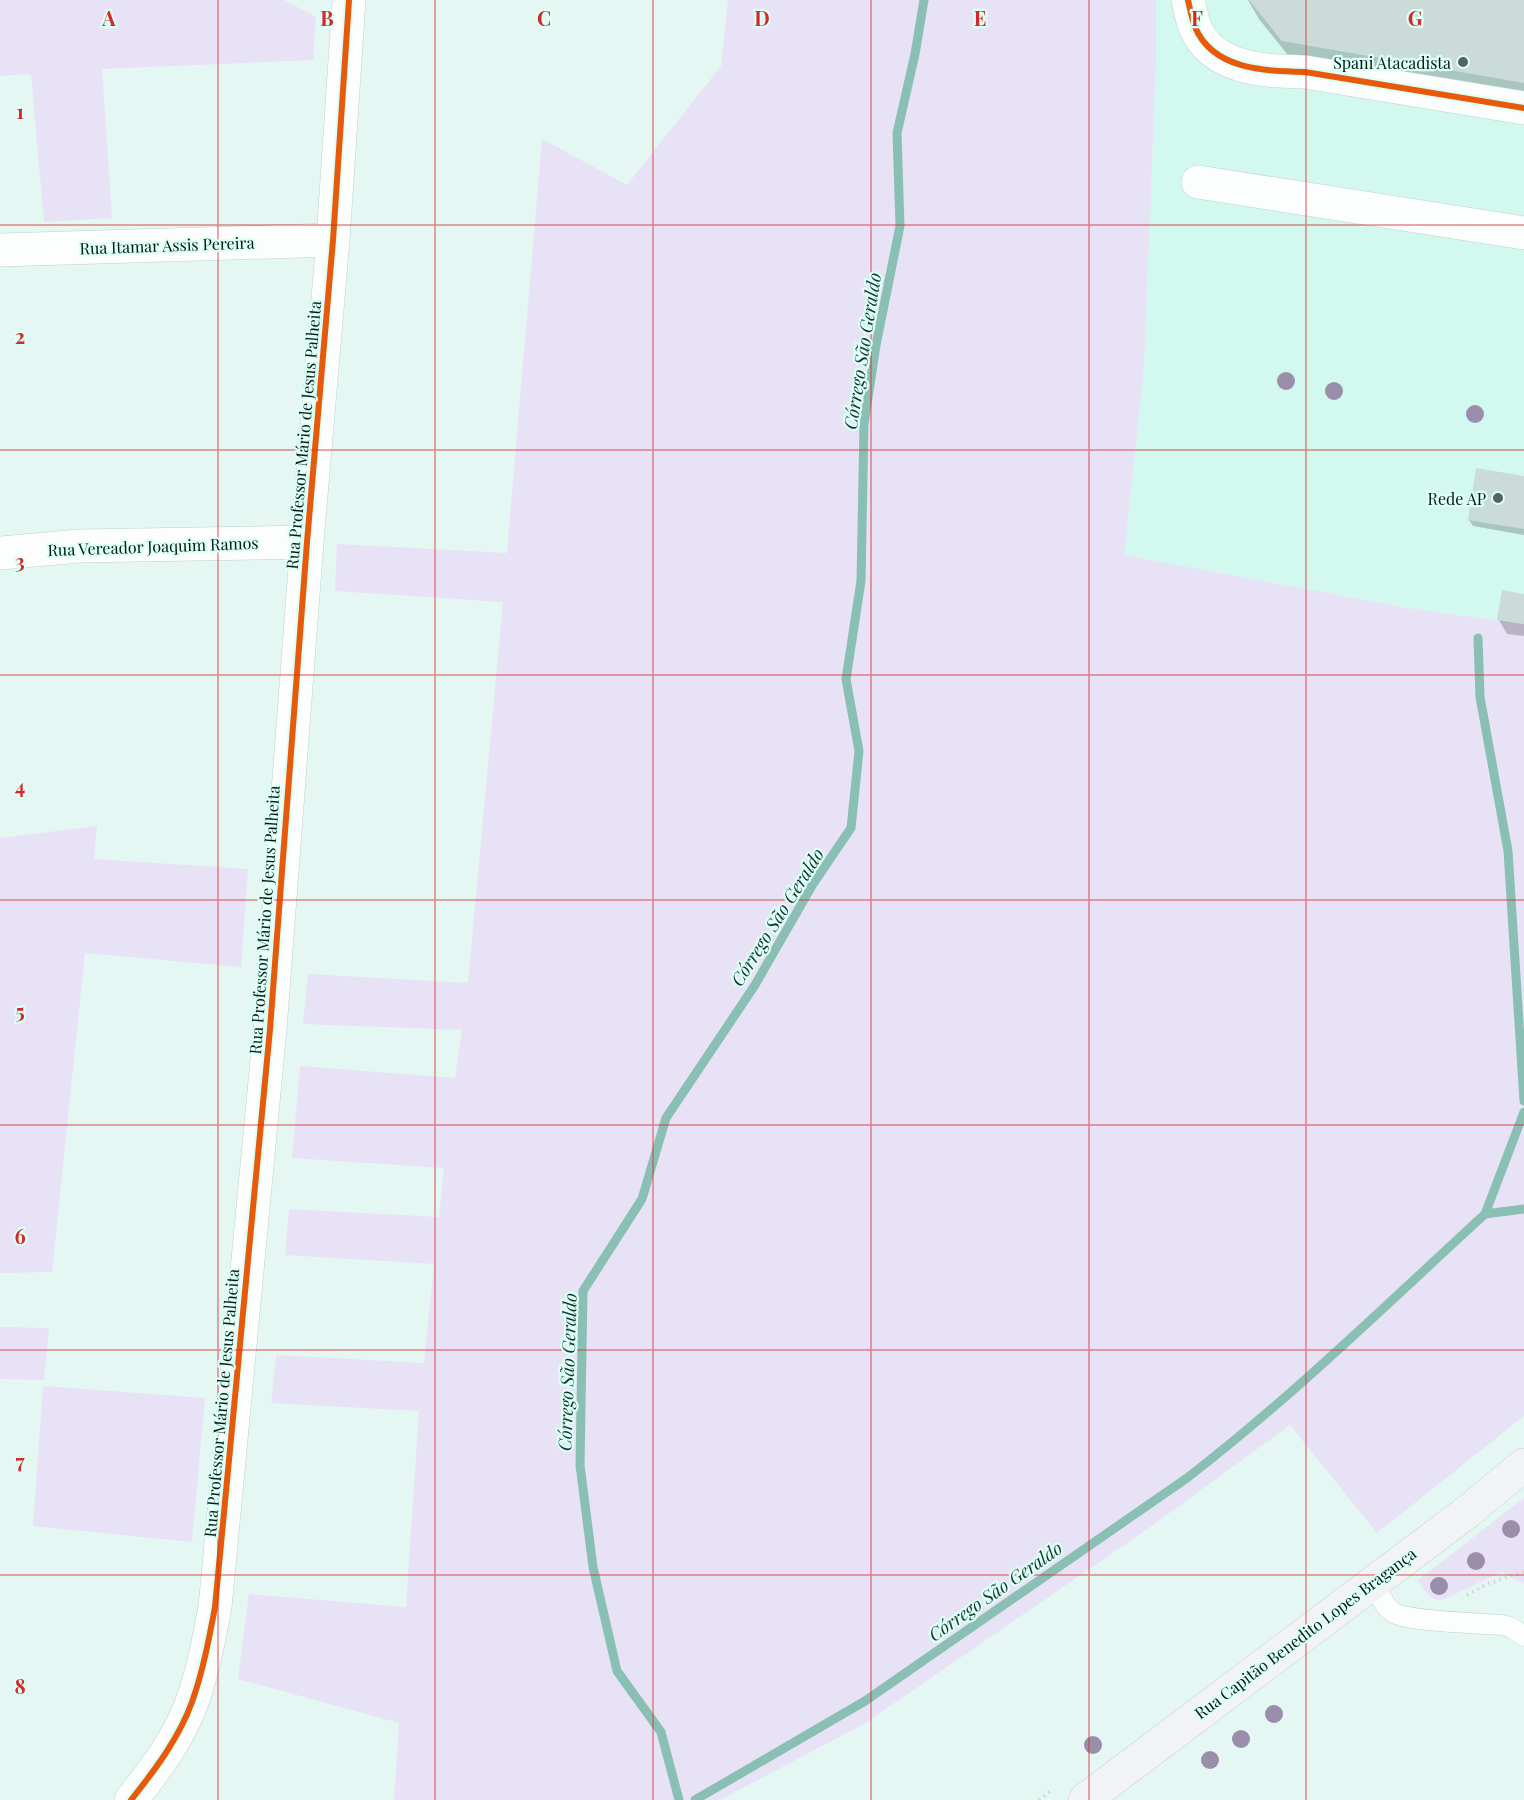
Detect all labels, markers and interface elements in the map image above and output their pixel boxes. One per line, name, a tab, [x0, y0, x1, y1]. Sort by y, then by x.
text: A	[101, 4, 116, 31]
text: B	[320, 4, 334, 31]
text: C	[537, 4, 551, 31]
text: D	[754, 4, 770, 31]
text: E	[974, 4, 986, 31]
text: F	[1191, 4, 1203, 31]
text: G	[1408, 4, 1423, 31]
place label: Spani Atacadista	[1333, 52, 1451, 73]
marker: Spani Atacadista	[1456, 55, 1470, 69]
text: 1	[16, 97, 24, 124]
street label: Rua Itamar Assis Pereira	[79, 231, 255, 259]
water label: Córrego São Geraldo	[838, 271, 886, 431]
street label: Rua Professor Mário de Jesus Palheita	[281, 300, 325, 570]
text: 2	[15, 322, 25, 349]
place label: Rede AP	[1428, 488, 1486, 509]
marker: Rede AP	[1491, 491, 1505, 505]
street label: Rua Vereador Joaquim Ramos	[47, 532, 259, 560]
text: 3	[15, 547, 25, 574]
text: 4	[15, 772, 25, 799]
street label: Rua Professor Mário de Jesus Palheita	[244, 785, 284, 1055]
water label: Córrego São Geraldo	[725, 843, 829, 991]
text: 5	[15, 997, 25, 1024]
text: 6	[14, 1222, 26, 1249]
street label: Rua Professor Mário de Jesus Palheita	[199, 1268, 243, 1538]
water label: Córrego São Geraldo	[552, 1292, 582, 1452]
text: 7	[15, 1447, 25, 1474]
water label: Córrego São Geraldo	[923, 1536, 1067, 1646]
street label: Rua Capitão Benedito Lopes Bragança	[1190, 1543, 1420, 1723]
text: 8	[14, 1672, 26, 1699]

